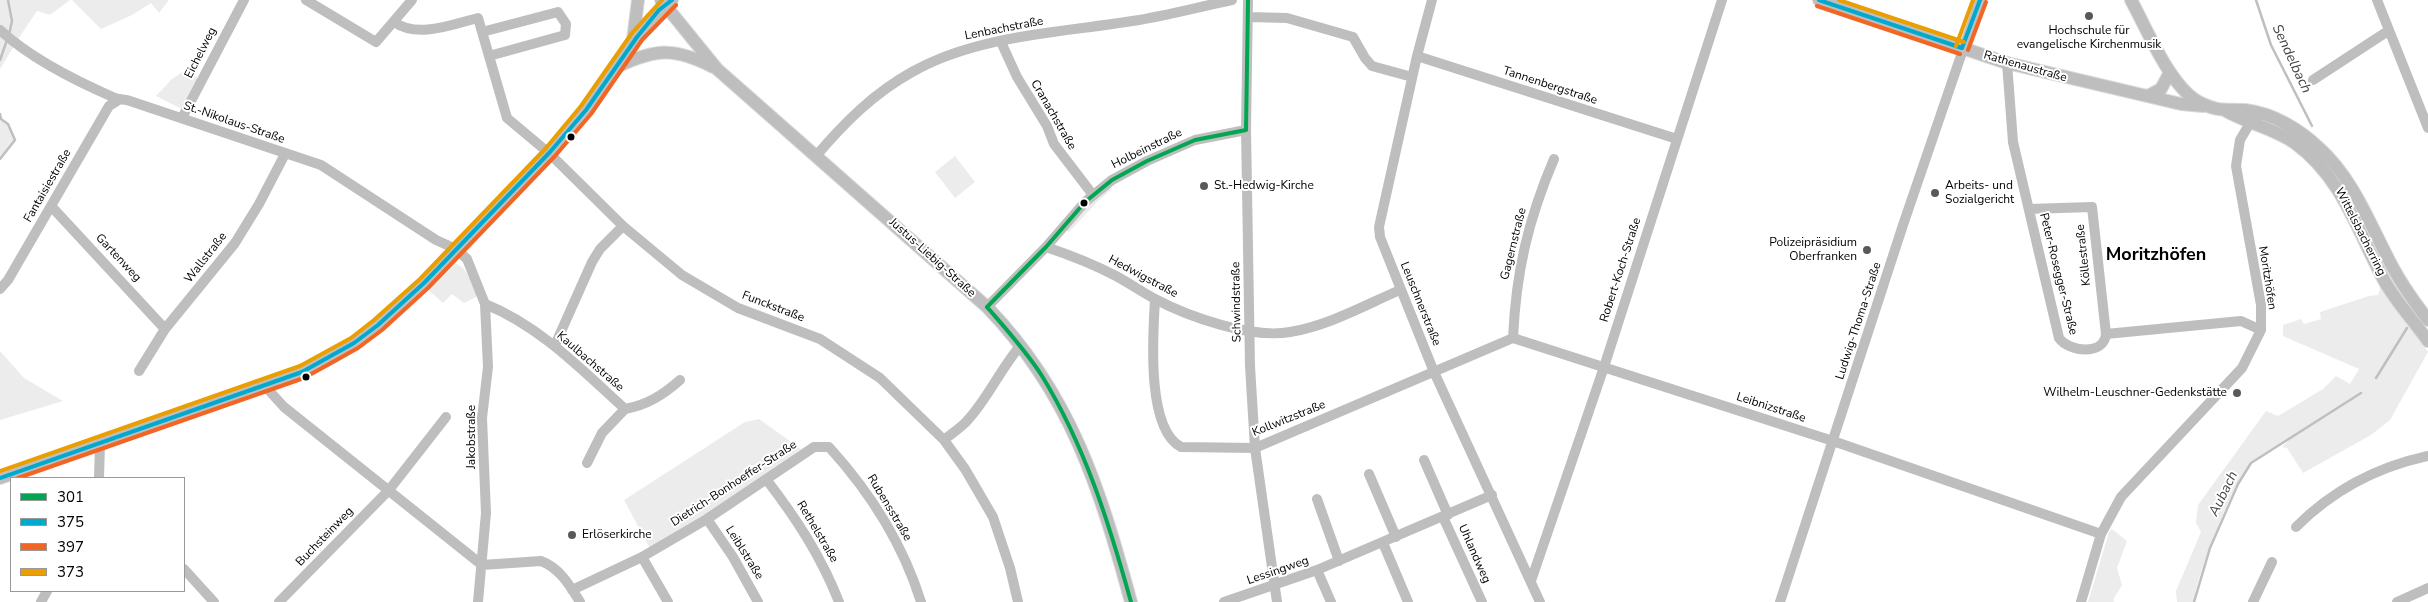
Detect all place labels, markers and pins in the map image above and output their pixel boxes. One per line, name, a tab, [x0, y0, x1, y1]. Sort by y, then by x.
marker: Hochschule für evangelische Kirchenmusik	[2083, 10, 2095, 22]
place label: Hochschule für evangelische Kirchenmusik	[2017, 24, 2161, 52]
unlabelled marker	[566, 132, 576, 142]
place label: St.-Hedwig-Kirche	[1214, 179, 1314, 193]
place label: Arbeits- und Sozialgericht	[1945, 179, 2014, 207]
marker: St.-Hedwig-Kirche	[1198, 180, 1210, 192]
marker: Arbeits- und Sozialgericht	[1929, 187, 1941, 199]
unlabelled marker	[1079, 198, 1089, 208]
place label: Polizeipräsidium Oberfranken	[1769, 236, 1857, 264]
marker: Polizeipräsidium Oberfranken	[1861, 244, 1873, 256]
unlabelled marker	[301, 372, 311, 382]
place label: Wilhelm-Leuschner-Gedenkstätte	[2043, 386, 2227, 400]
marker: Wilhelm-Leuschner-Gedenkstätte	[2231, 387, 2243, 399]
place label: Erlöserkirche	[582, 528, 652, 542]
marker: Erlöserkirche	[566, 529, 578, 541]

